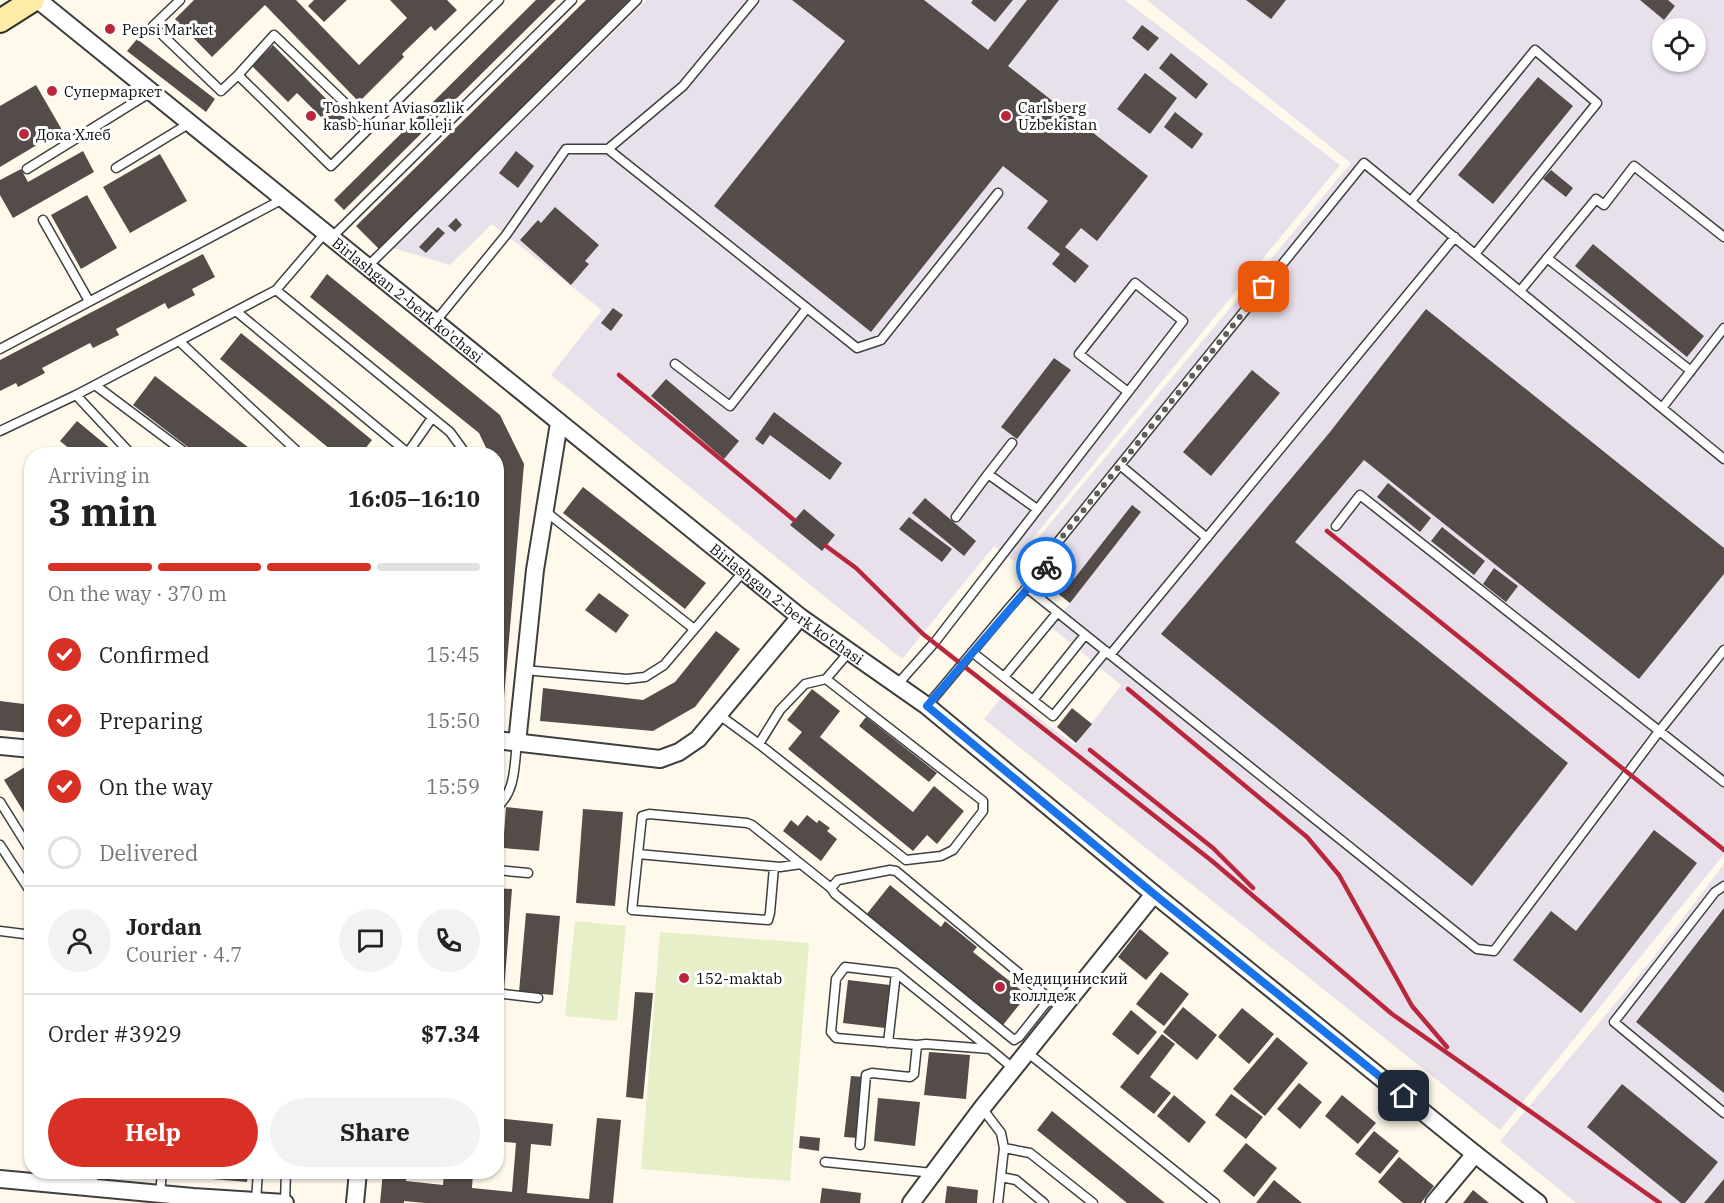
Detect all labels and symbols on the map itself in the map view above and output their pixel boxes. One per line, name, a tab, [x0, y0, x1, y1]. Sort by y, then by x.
place label: Pepsi Market	[122, 20, 214, 39]
marker: Pepsi Market	[103, 22, 117, 36]
place label: Супермаркет	[64, 82, 162, 101]
marker: Супермаркет	[45, 84, 59, 98]
place label: Toshkent Aviasozlik kasb-hunar kolleji	[323, 98, 464, 134]
place label: Carlsberg Uzbekistan	[1018, 98, 1098, 134]
marker: Toshkent Aviasozlik kasb-hunar kolleji	[304, 109, 318, 123]
marker: Carlsberg Uzbekistan	[999, 109, 1013, 123]
place label: Дока Хлеб	[36, 125, 111, 144]
marker: Дока Хлеб	[17, 127, 31, 141]
street label: Birlashgan 2-berk ko'chasi	[329, 233, 487, 366]
pin	[1238, 261, 1289, 312]
courier	[1016, 537, 1076, 597]
street label: Birlashgan 2-berk ko'chasi	[706, 539, 868, 668]
place label: 152-maktab	[696, 969, 782, 988]
place label: Медициниский коллдеж	[1012, 969, 1128, 1005]
marker: 152-maktab	[677, 971, 691, 985]
marker: Медициниский коллдеж	[993, 980, 1007, 994]
pin	[1378, 1070, 1429, 1121]

